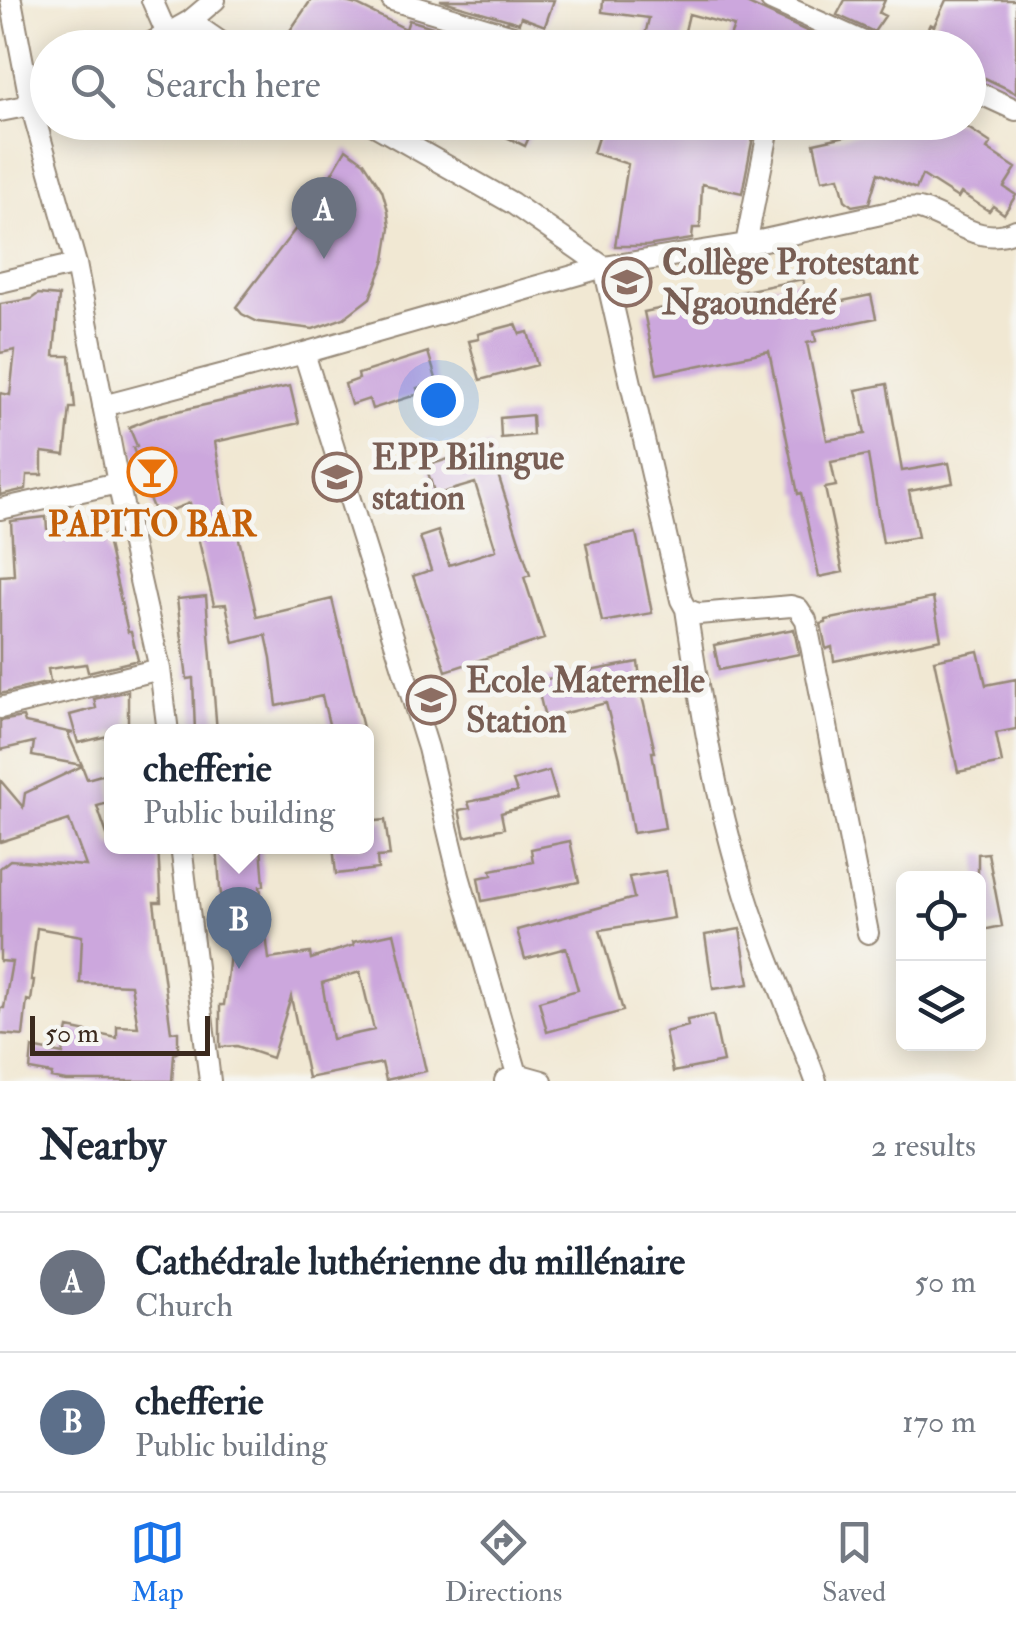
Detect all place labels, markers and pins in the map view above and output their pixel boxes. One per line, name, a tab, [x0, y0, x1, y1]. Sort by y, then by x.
pin: A	[292, 176, 356, 259]
place label: Collège Protestant Ngaoundéré	[661, 241, 919, 325]
school or university icon: Collège Protestant Ngaoundéré	[601, 256, 653, 308]
place label: EPP Bilingue station	[372, 436, 565, 520]
bar icon: PAPITO BAR	[126, 446, 178, 498]
school or university icon: EPP Bilingue station	[311, 451, 363, 503]
place label: PAPITO BAR	[48, 503, 258, 547]
place label: Ecole Maternelle Station	[466, 659, 705, 743]
school or university icon: Ecole Maternelle Station	[405, 674, 457, 726]
pin: B	[206, 886, 272, 969]

